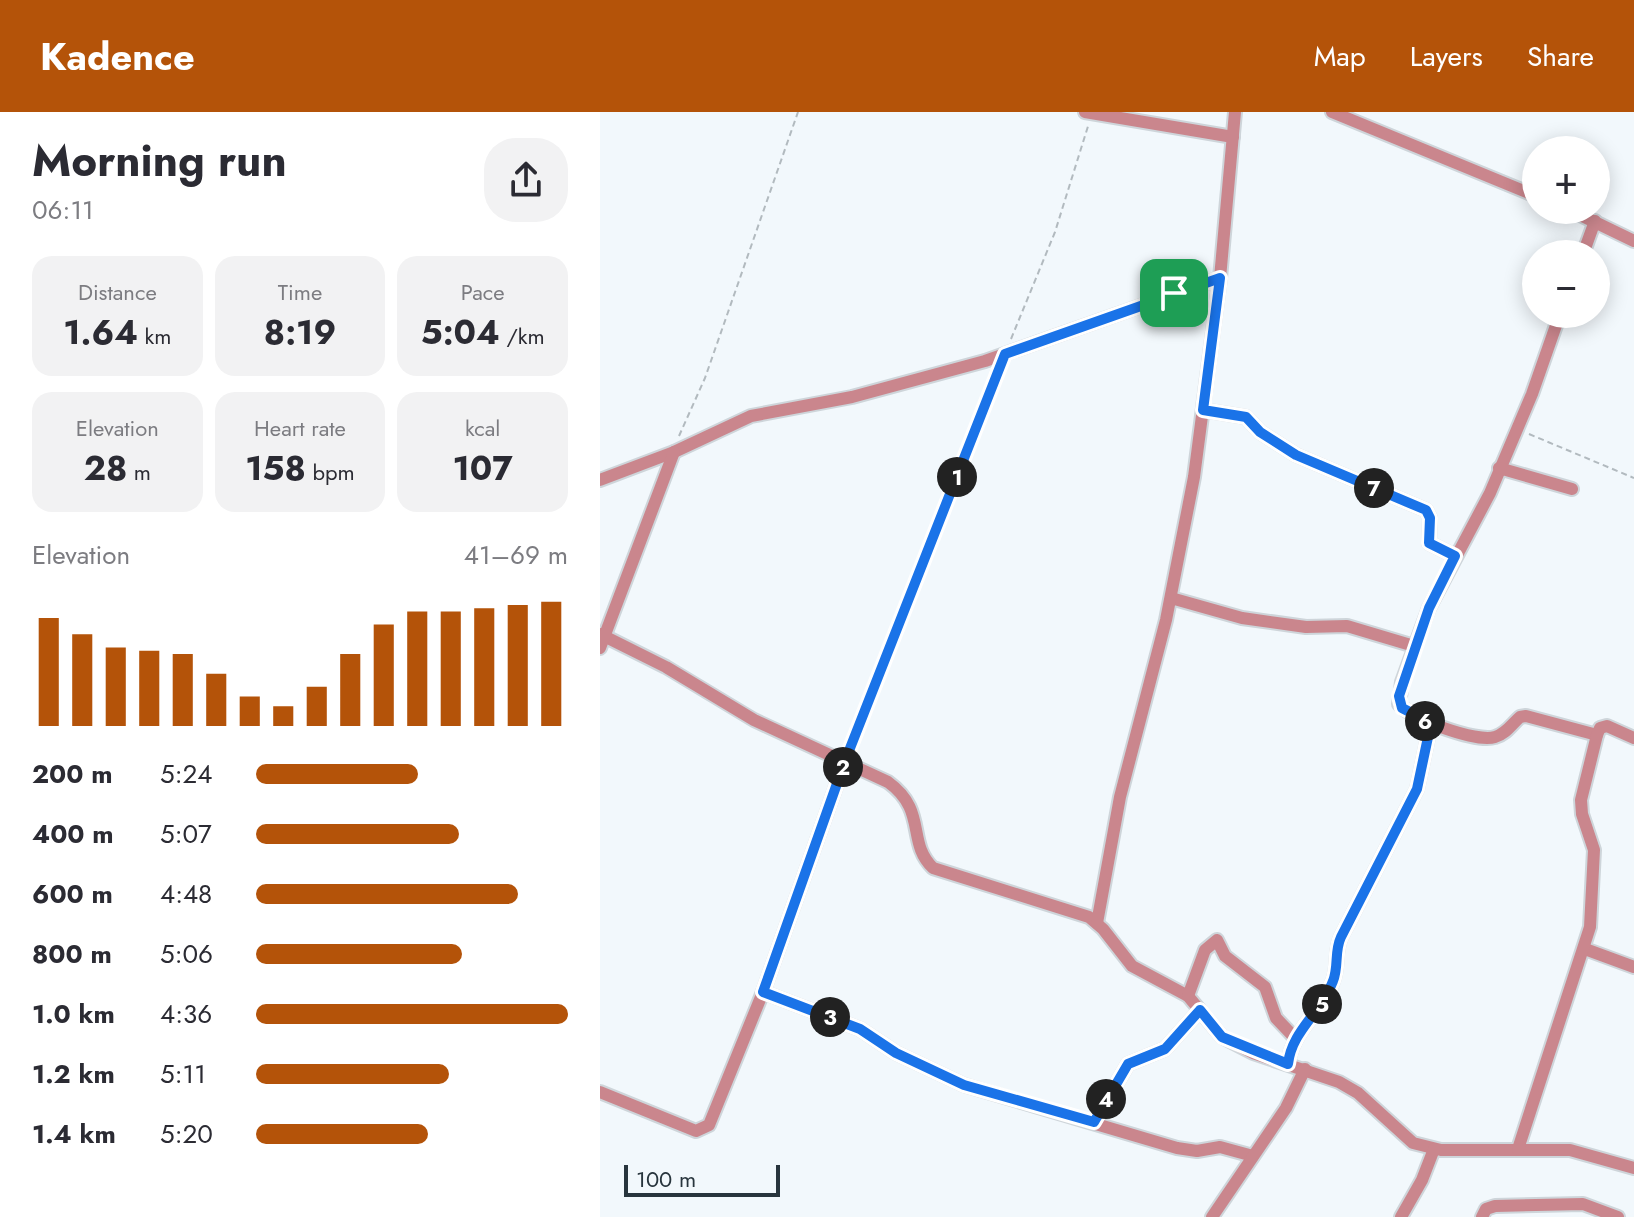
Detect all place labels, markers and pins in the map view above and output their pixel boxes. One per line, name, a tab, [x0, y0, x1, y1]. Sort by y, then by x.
pin	[1140, 259, 1208, 327]
pin: 1	[937, 457, 977, 497]
pin: 7	[1354, 468, 1394, 508]
pin: 6	[1405, 701, 1445, 741]
pin: 2	[823, 747, 863, 787]
pin: 5	[1302, 984, 1342, 1024]
pin: 3	[810, 997, 850, 1037]
pin: 4	[1086, 1079, 1126, 1119]

